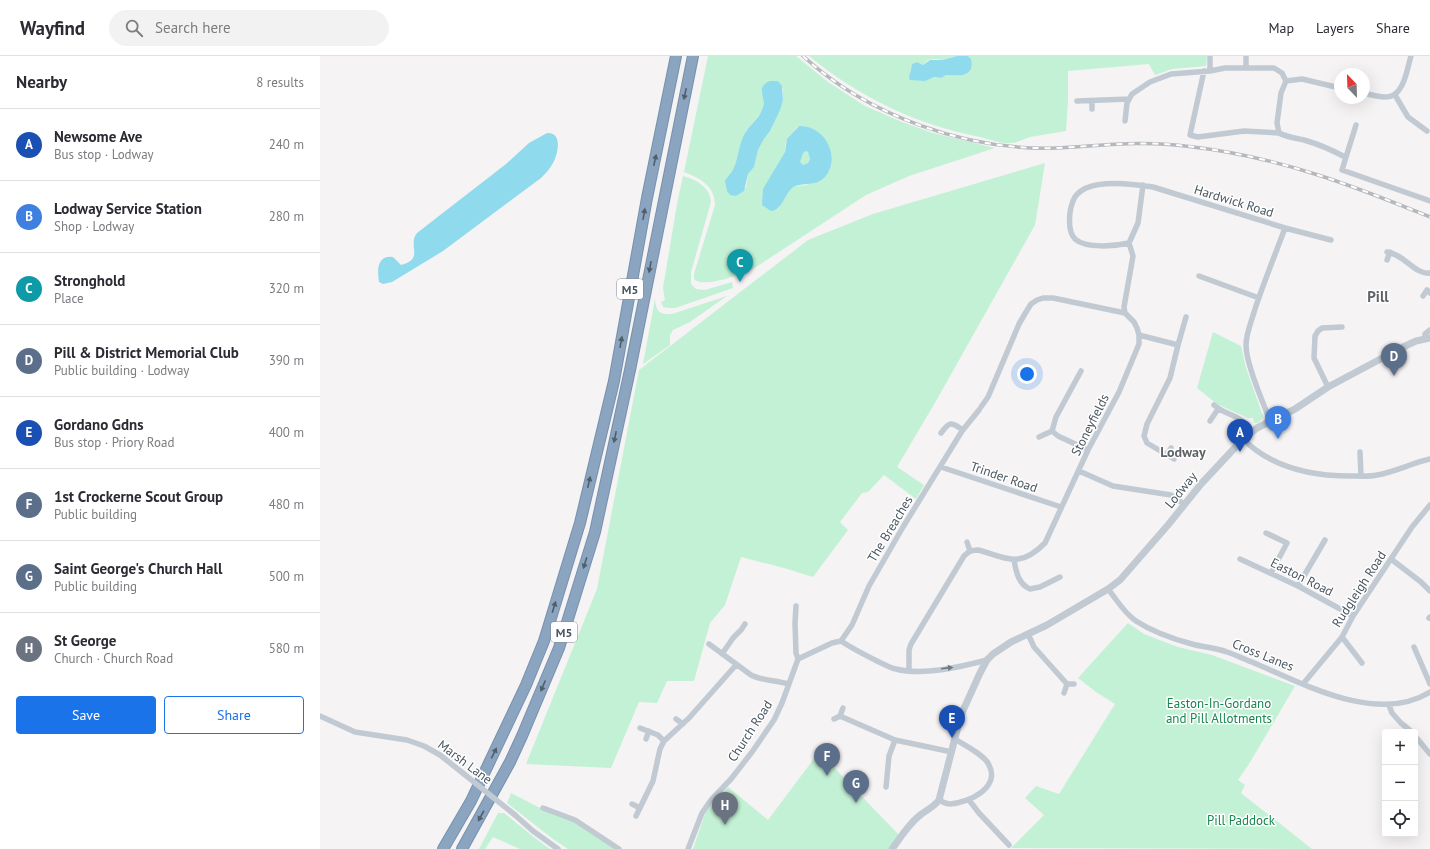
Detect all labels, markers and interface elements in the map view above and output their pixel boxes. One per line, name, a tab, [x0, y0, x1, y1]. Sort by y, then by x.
search box	[109, 10, 389, 46]
text: Wayfind	[20, 16, 85, 40]
icon: search	[123, 17, 145, 39]
text: Search here	[155, 18, 231, 37]
text: Map	[1268, 19, 1294, 37]
text: Layers	[1316, 19, 1354, 37]
text: Share	[1376, 19, 1410, 37]
north arrow	[1334, 68, 1370, 104]
text: Nearby	[16, 71, 67, 93]
text: 8 results	[256, 74, 304, 91]
one-way arrow	[682, 88, 688, 100]
text: Newsome Ave	[54, 127, 142, 146]
text: A	[25, 136, 33, 153]
text: 240 m	[269, 136, 304, 153]
text: Bus stop · Lodway	[54, 146, 154, 163]
one-way arrow	[652, 154, 658, 166]
street label: Hardwick Road	[1192, 181, 1276, 221]
text: Lodway Service Station	[54, 199, 202, 218]
text: B	[25, 208, 33, 225]
text: 280 m	[269, 208, 304, 225]
one-way arrow	[641, 208, 647, 220]
text: Shop · Lodway	[54, 218, 134, 235]
pin: C	[727, 249, 753, 282]
one-way arrow	[647, 261, 653, 273]
text: Stronghold	[54, 271, 125, 290]
road number: M5	[617, 279, 643, 299]
text: C	[25, 280, 33, 297]
text: 320 m	[269, 280, 304, 297]
district label: Pill	[1367, 287, 1389, 306]
text: Place	[54, 290, 84, 307]
one-way arrow	[618, 336, 624, 348]
text: Pill & District Memorial Club	[54, 343, 239, 362]
pin: D	[1381, 343, 1407, 376]
text: D	[25, 352, 33, 369]
text: 390 m	[269, 352, 304, 369]
text: Public building · Lodway	[54, 362, 189, 379]
your location	[1017, 364, 1037, 384]
street label: Stoneyfields	[1067, 391, 1113, 459]
pin: B	[1265, 406, 1291, 439]
text: Gordano Gdns	[54, 415, 144, 434]
pin: A	[1227, 419, 1253, 452]
text: E	[26, 424, 32, 441]
text: 400 m	[269, 424, 304, 441]
one-way arrow	[612, 431, 618, 443]
text: Bus stop · Priory Road	[54, 434, 174, 451]
district label: Lodway	[1160, 443, 1206, 461]
street label: Trinder Road	[968, 458, 1040, 496]
street label: Lodway	[1161, 468, 1201, 512]
one-way arrow	[587, 476, 593, 488]
text: 1st Crockerne Scout Group	[54, 487, 223, 506]
street label: The Breaches	[864, 493, 916, 565]
text: F	[26, 496, 32, 513]
text: 480 m	[269, 496, 304, 513]
text: Public building	[54, 506, 137, 523]
street label: Rudgleigh Road	[1328, 548, 1390, 630]
street label: Easton Road	[1268, 554, 1336, 600]
one-way arrow	[582, 557, 588, 569]
text: Saint George's Church Hall	[54, 559, 222, 578]
text: G	[25, 568, 33, 585]
text: 500 m	[269, 568, 304, 585]
text: Public building	[54, 578, 137, 595]
one-way arrow	[551, 601, 557, 613]
road number: M5	[551, 622, 577, 642]
text: St George	[54, 631, 116, 650]
street label: Cross Lanes	[1230, 635, 1296, 675]
text: H	[25, 640, 33, 657]
text: 580 m	[269, 640, 304, 657]
text: Church · Church Road	[54, 650, 173, 667]
one-way arrow	[941, 665, 953, 671]
one-way arrow	[540, 680, 546, 692]
park label: Easton-In-Gordano and Pill Allotments	[1166, 695, 1272, 727]
button: Save	[16, 696, 156, 734]
button: Share	[164, 696, 304, 734]
street label: Church Road	[724, 697, 776, 765]
pin: E	[939, 705, 965, 738]
map controls	[1382, 729, 1418, 837]
button: +	[1382, 729, 1418, 765]
street label: Marsh Lane	[434, 736, 496, 788]
pin: F	[814, 743, 840, 776]
one-way arrow	[491, 747, 497, 759]
button: −	[1382, 765, 1418, 801]
pin: G	[843, 770, 869, 803]
pin: H	[712, 792, 738, 825]
button: locate	[1382, 801, 1418, 837]
one-way arrow	[477, 810, 484, 821]
park label: Pill Paddock	[1207, 812, 1276, 829]

